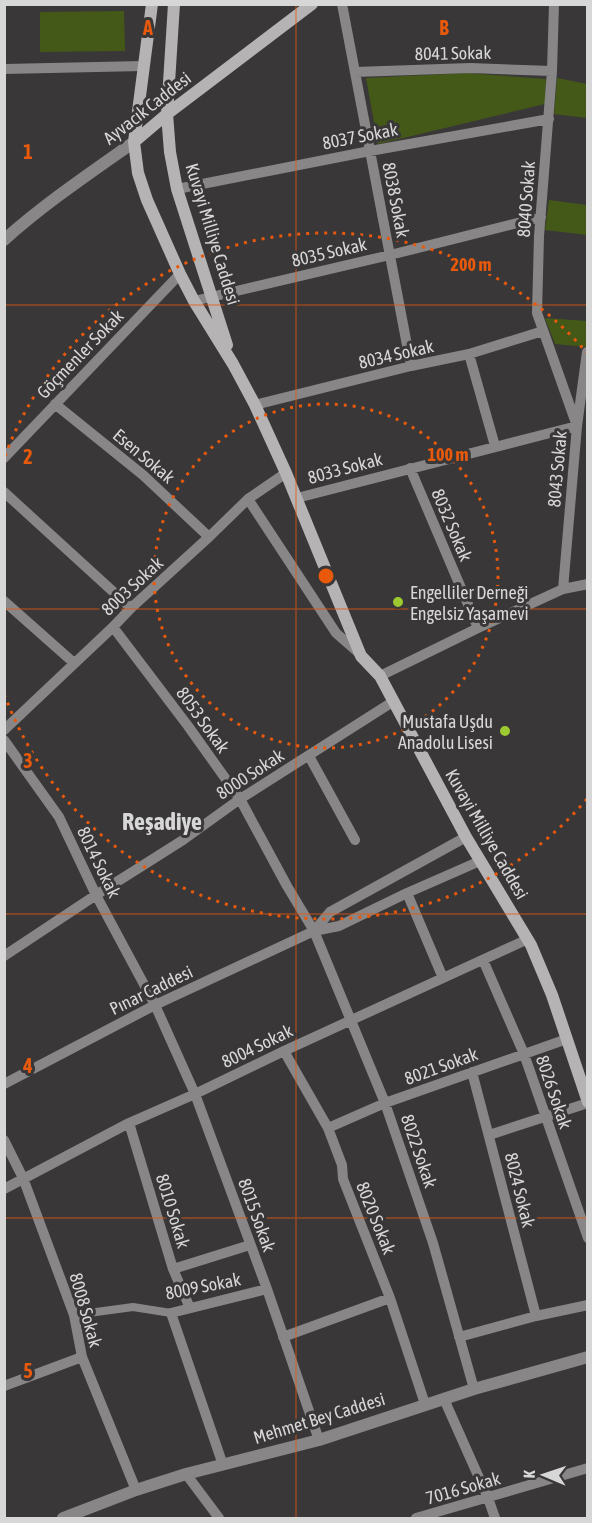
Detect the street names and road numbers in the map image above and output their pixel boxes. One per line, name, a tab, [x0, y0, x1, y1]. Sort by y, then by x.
street label: 8041 Sokak	[415, 42, 492, 64]
street label: Ayvacık Caddesi	[99, 67, 195, 149]
street label: 8037 Sokak	[320, 118, 400, 154]
street label: 8038 Sokak	[378, 160, 414, 240]
street label: 8040 Sokak	[513, 160, 539, 238]
street label: Kuvayi Milliye Caddesi	[181, 161, 245, 307]
street label: 8035 Sokak	[289, 233, 369, 271]
street label: Göçmenler Sokak	[32, 305, 128, 403]
street label: 8034 Sokak	[356, 335, 436, 373]
street label: Esen Sokak	[109, 424, 179, 488]
street label: 8043 Sokak	[543, 430, 571, 508]
street label: 8033 Sokak	[305, 448, 385, 488]
street label: 8032 Sokak	[427, 486, 477, 564]
street label: 8003 Sokak	[97, 552, 167, 620]
street label: 8053 Sokak	[172, 683, 234, 757]
street label: 8000 Sokak	[212, 744, 288, 804]
street label: Kuvayi Milliye Caddesi	[441, 765, 533, 903]
street label: 8014 Sokak	[73, 823, 125, 901]
street label: Pınar Caddesi	[106, 961, 196, 1019]
street label: 8004 Sokak	[218, 1020, 296, 1072]
street label: 8021 Sokak	[401, 1043, 481, 1089]
street label: 8026 Sokak	[532, 1052, 576, 1132]
street label: 8022 Sokak	[397, 1111, 441, 1191]
street label: 8024 Sokak	[501, 1150, 539, 1230]
street label: 8010 Sokak	[152, 1171, 194, 1251]
street label: 8015 Sokak	[234, 1175, 280, 1255]
street label: 8020 Sokak	[352, 1179, 400, 1257]
street label: 8009 Sokak	[163, 1268, 243, 1304]
street label: 8008 Sokak	[65, 1270, 107, 1350]
street label: Mehmet Bey Caddesi	[251, 1388, 387, 1448]
street label: 7016 Sokak	[423, 1467, 503, 1509]

